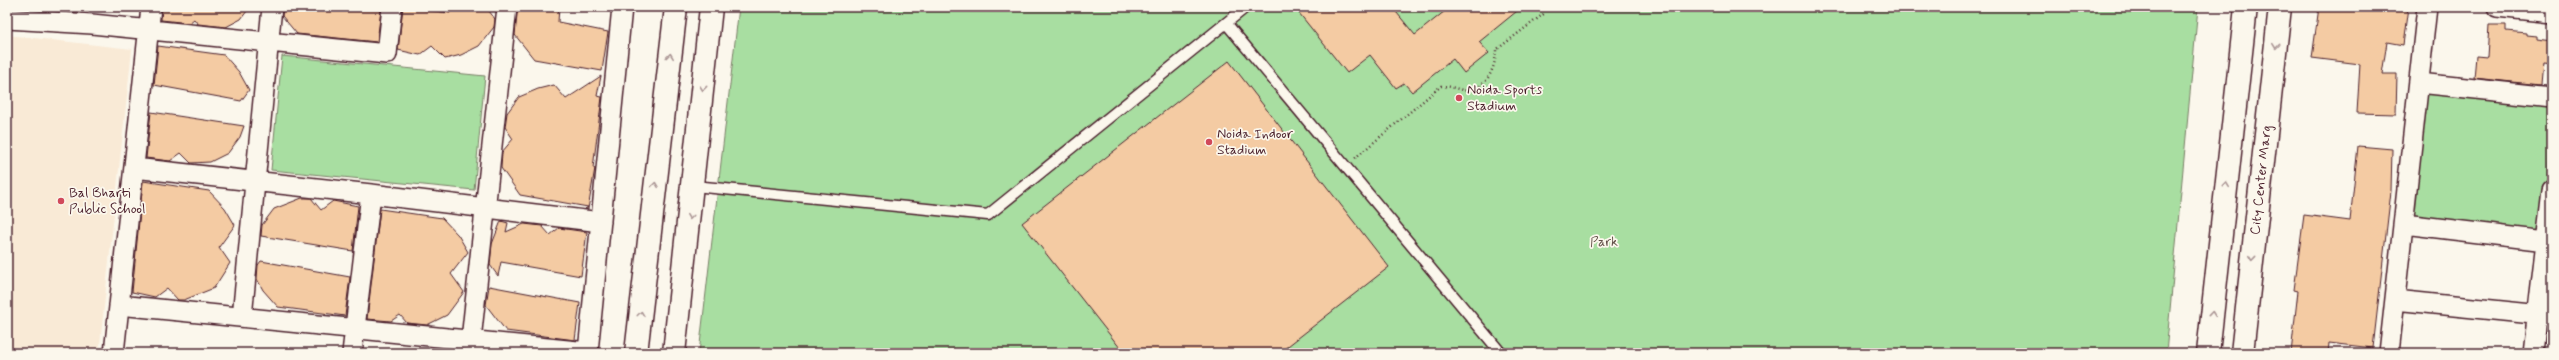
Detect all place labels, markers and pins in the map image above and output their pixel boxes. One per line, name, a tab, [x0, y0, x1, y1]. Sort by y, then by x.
place label: Noida Sports Stadium	[1467, 81, 1542, 115]
marker: Noida Sports Stadium	[1454, 93, 1464, 103]
place label: Noida Indoor Stadium	[1217, 125, 1294, 159]
marker: Noida Indoor Stadium	[1204, 137, 1214, 147]
place label: Bal Bharti Public School	[69, 184, 146, 218]
marker: Bal Bharti Public School	[56, 196, 66, 206]

